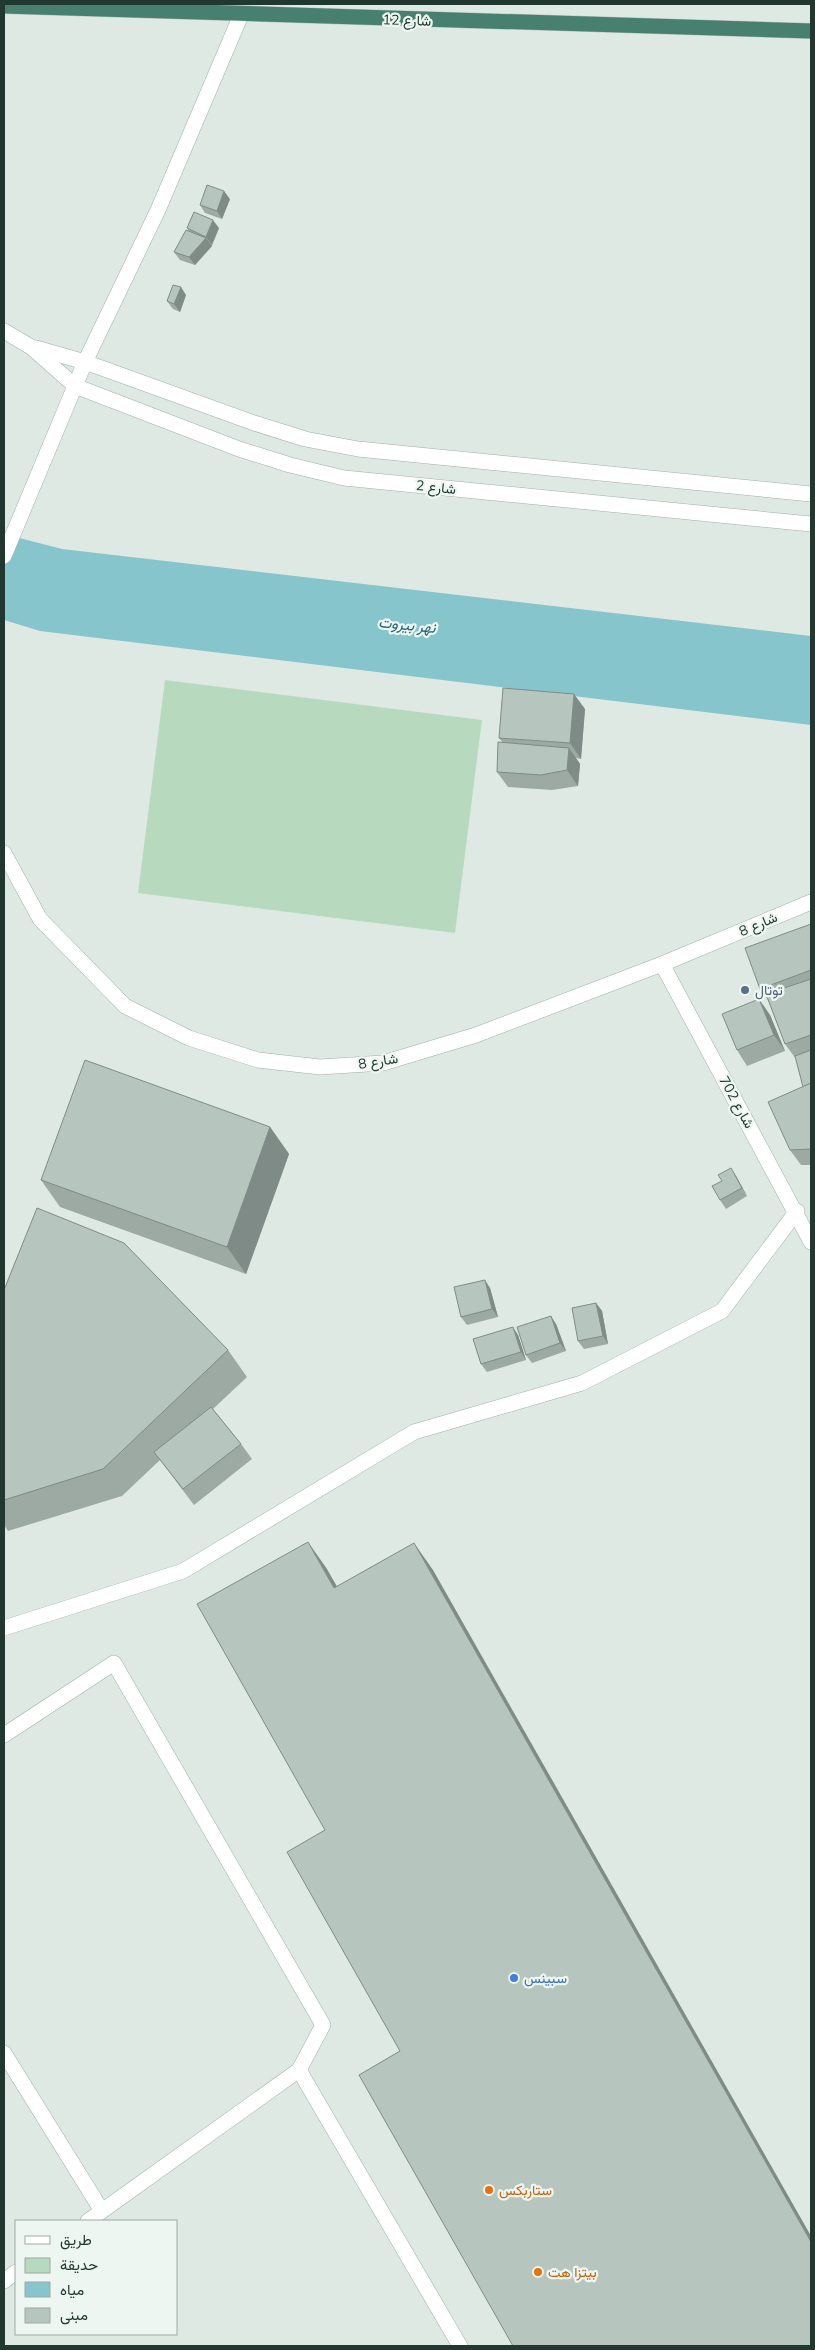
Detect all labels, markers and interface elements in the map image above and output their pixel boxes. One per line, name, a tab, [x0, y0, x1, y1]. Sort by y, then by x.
street label: شارع 12	[382, 10, 432, 32]
street label: شارع 2	[415, 476, 457, 500]
water label: نهر بيروت	[378, 612, 437, 638]
street label: شارع 8	[736, 908, 781, 942]
place label: توتال	[755, 981, 783, 1000]
marker: توتال	[739, 984, 751, 996]
street label: شارع 8	[357, 1049, 400, 1075]
street label: شارع 702	[714, 1073, 759, 1132]
place label: سبينس	[524, 1969, 567, 1988]
marker: سبينس	[508, 1972, 520, 1984]
place label: ستاربكس	[499, 2181, 552, 2200]
marker: ستاربكس	[483, 2184, 495, 2196]
legend	[15, 2220, 178, 2335]
text: طريق	[60, 2230, 92, 2250]
text: حديقة	[60, 2255, 98, 2275]
place label: بيتزا هت	[548, 2263, 597, 2282]
marker: بيتزا هت	[532, 2266, 544, 2278]
text: مياه	[60, 2280, 84, 2300]
text: مبنى	[60, 2305, 88, 2325]

